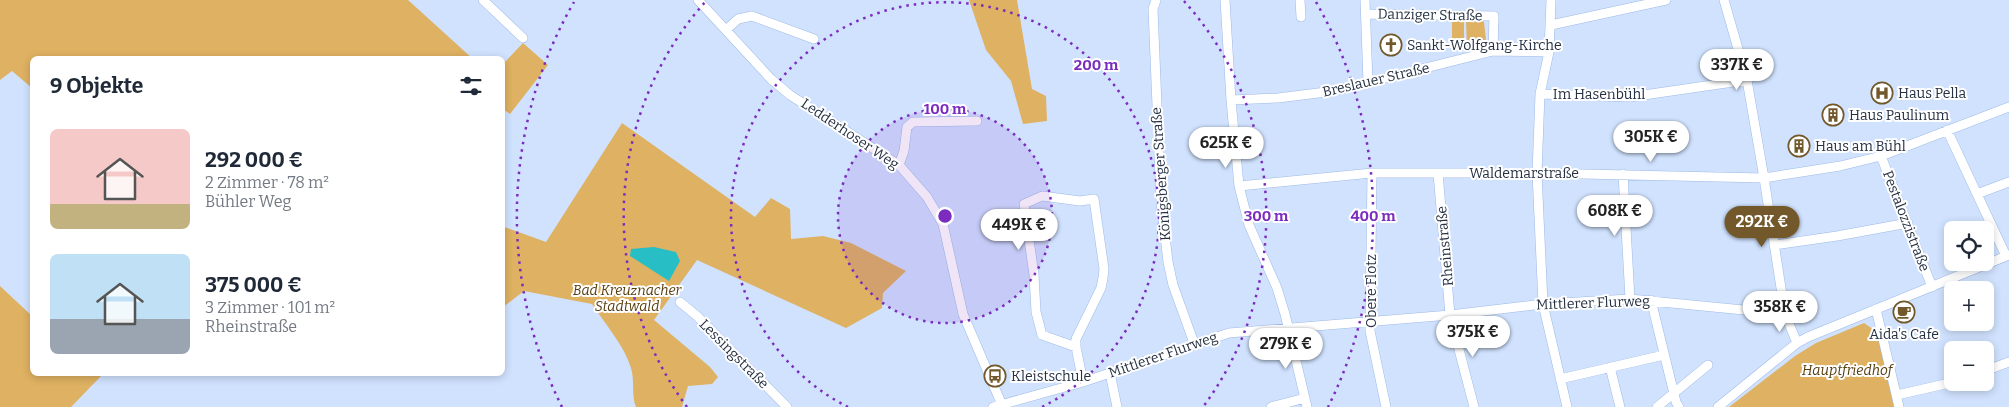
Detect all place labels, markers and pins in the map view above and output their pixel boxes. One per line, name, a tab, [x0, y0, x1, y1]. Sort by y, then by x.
church icon: Sankt-Wolfgang-Kirche	[1379, 33, 1403, 57]
place label: Sankt-Wolfgang-Kirche	[1407, 37, 1562, 54]
pin: 337K €	[1696, 48, 1778, 91]
hospital icon: Haus Pella	[1870, 81, 1894, 105]
place label: Haus Pella	[1898, 85, 1966, 102]
building icon: Haus Paulinum	[1821, 103, 1845, 127]
place label: Haus Paulinum	[1849, 107, 1950, 124]
pin: 305K €	[1610, 120, 1692, 163]
pin: 625K €	[1185, 126, 1267, 169]
building icon: Haus am Bühl	[1787, 134, 1811, 158]
place label: Haus am Bühl	[1815, 138, 1906, 155]
pin: 608K €	[1574, 194, 1656, 237]
pin: 292K €	[1721, 206, 1803, 248]
centre of rings	[936, 207, 954, 225]
pin: 449K €	[978, 208, 1060, 251]
pin: 358K €	[1739, 290, 1821, 333]
cafe icon: Aida's Cafe	[1892, 300, 1916, 324]
pin: 375K €	[1432, 316, 1514, 358]
place label: Aida's Cafe	[1869, 326, 1939, 343]
pin: 279K €	[1245, 328, 1327, 370]
bus stop icon: Kleistschule	[983, 364, 1007, 388]
place label: Kleistschule	[1011, 368, 1091, 385]

